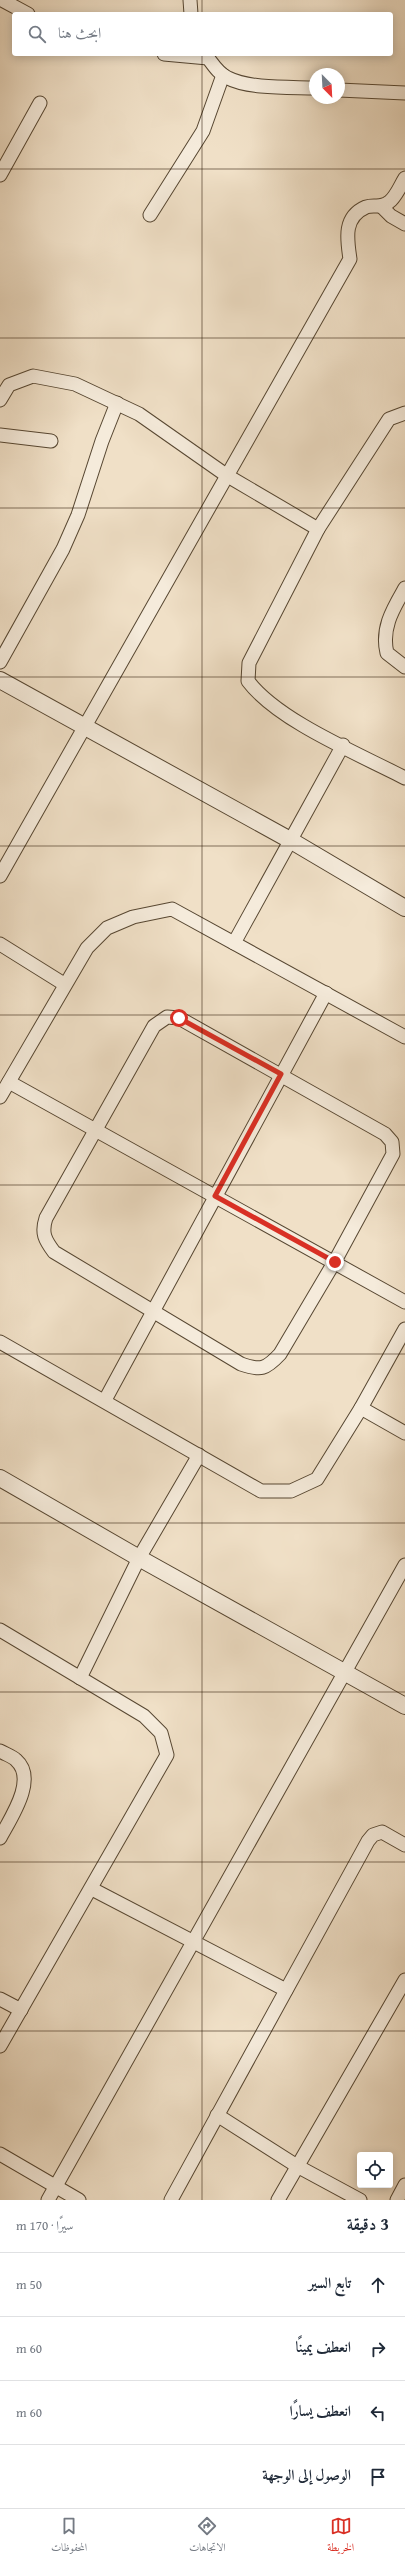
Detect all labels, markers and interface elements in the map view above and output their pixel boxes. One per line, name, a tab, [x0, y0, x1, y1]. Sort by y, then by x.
search box	[12, 12, 393, 56]
text: ابحث هنا	[58, 22, 101, 43]
icon: search	[26, 23, 48, 45]
north arrow	[309, 68, 345, 104]
route start	[170, 1009, 188, 1027]
route end	[326, 1253, 344, 1271]
map controls	[357, 2152, 393, 2188]
button: locate	[357, 2152, 393, 2188]
text: 3 دقيقة	[347, 2211, 389, 2236]
text: سيرًا · 170 m	[16, 2216, 74, 2235]
text: تابع السير	[309, 2272, 351, 2293]
icon: ahead	[367, 2274, 389, 2296]
text: 50 m	[16, 2275, 42, 2294]
text: انعطف يمينًا	[295, 2336, 351, 2357]
icon: right	[367, 2338, 389, 2360]
text: 60 m	[16, 2339, 42, 2358]
text: انعطف يسارًا	[289, 2400, 351, 2421]
icon: left	[367, 2402, 389, 2424]
text: 60 m	[16, 2403, 42, 2422]
text: الوصول إلى الوجهة	[262, 2464, 351, 2485]
icon: arrive	[367, 2466, 389, 2488]
tab: المحفوظات	[51, 2515, 87, 2558]
tab: الاتجاهات	[189, 2515, 226, 2558]
tab: الخريطة	[327, 2515, 354, 2558]

